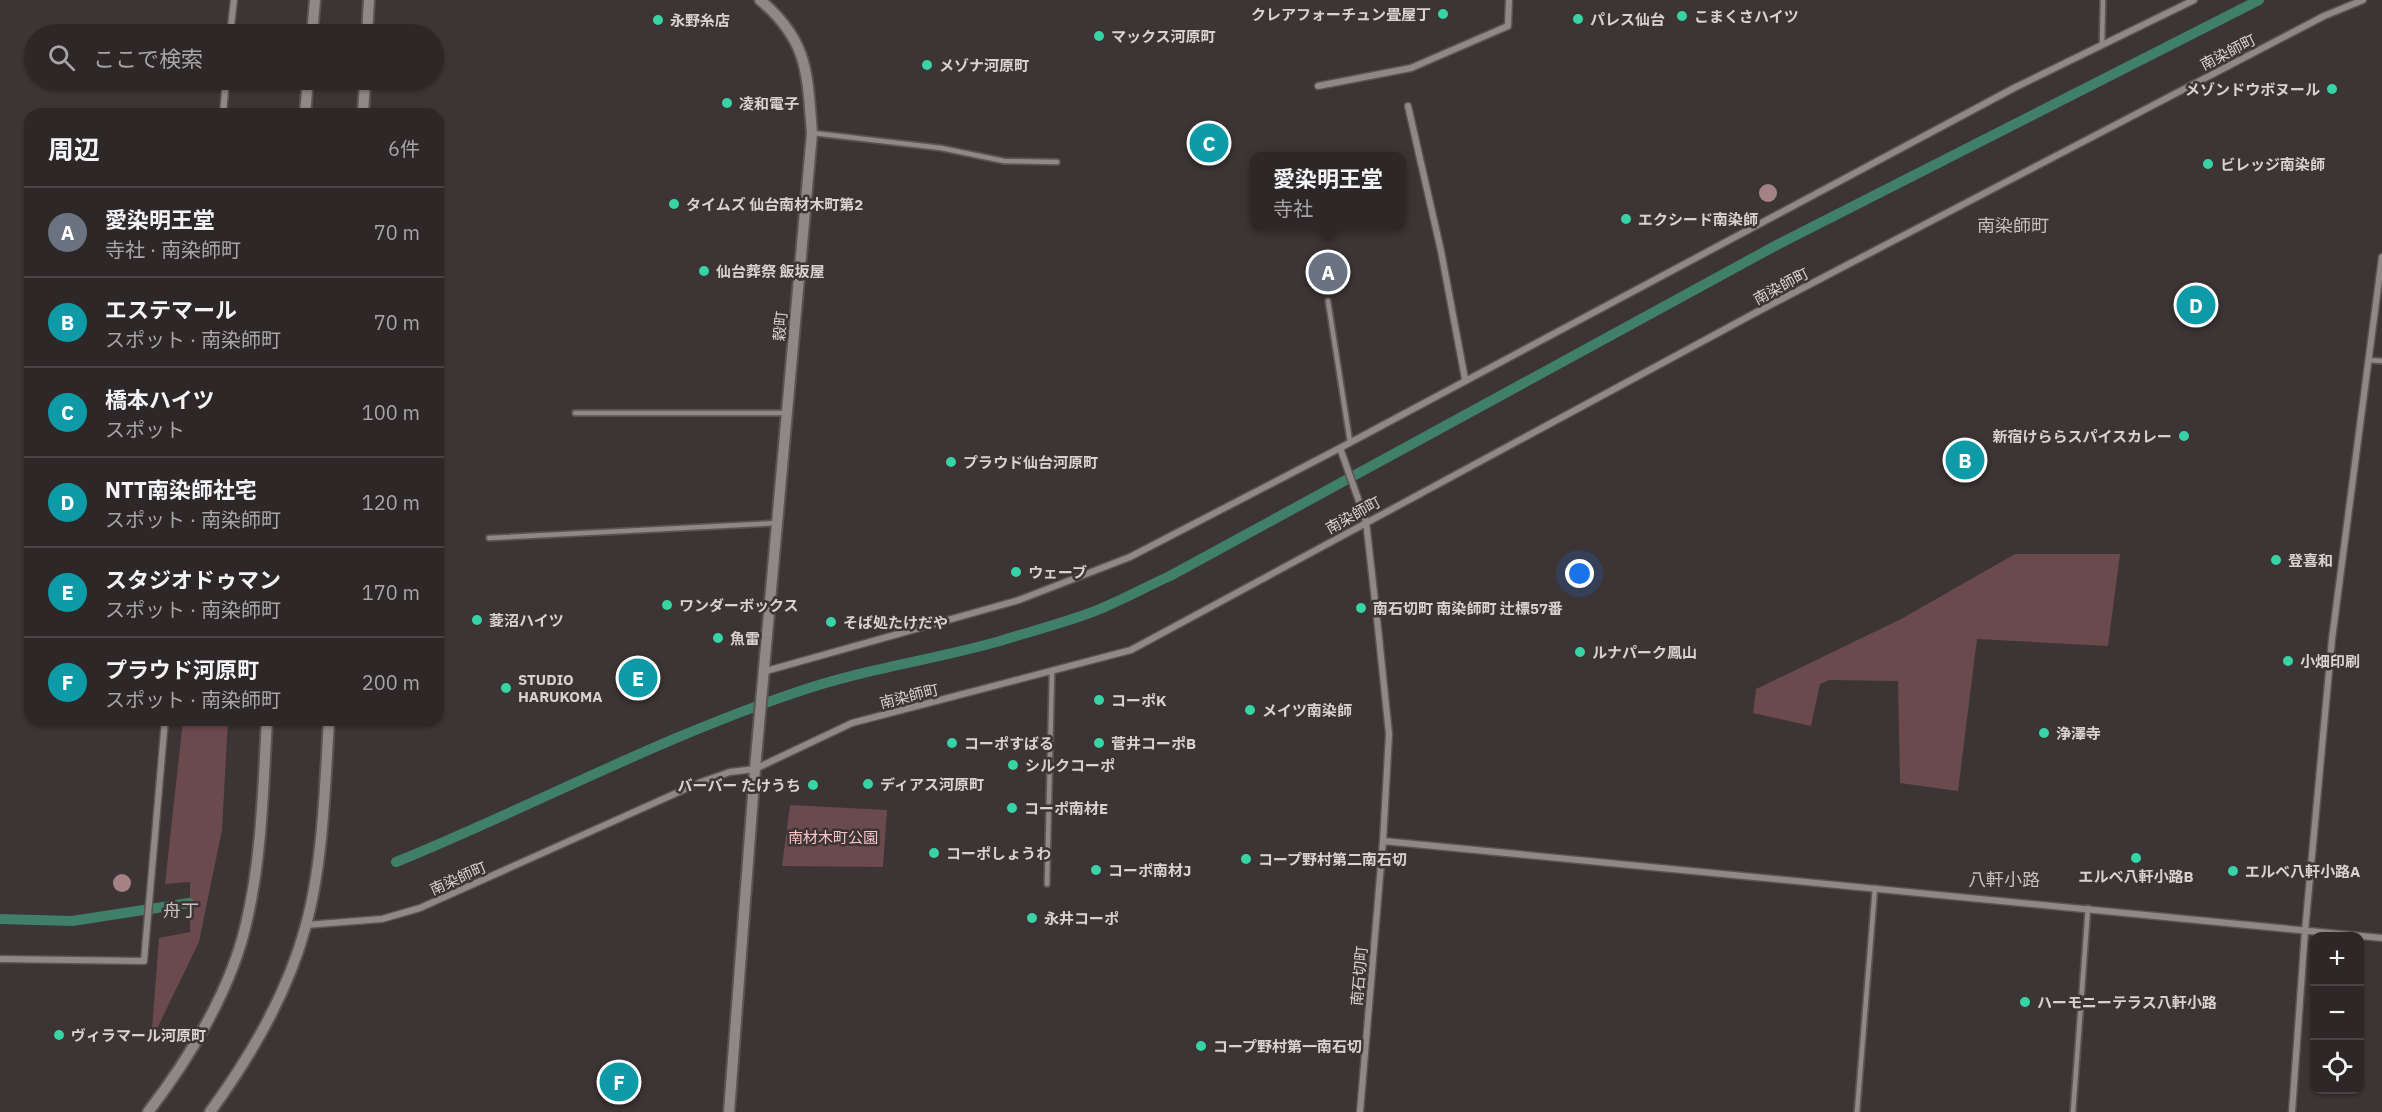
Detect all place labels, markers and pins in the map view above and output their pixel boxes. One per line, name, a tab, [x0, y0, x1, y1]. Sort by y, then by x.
place label: クレアフォーチュン畳屋丁	[1251, 5, 1431, 24]
marker: クレアフォーチュン畳屋丁	[1436, 7, 1450, 21]
place label: こまくさハイツ	[1694, 7, 1799, 26]
marker: こまくさハイツ	[1675, 9, 1689, 23]
place label: パレス仙台	[1590, 10, 1665, 29]
place label: 永野糸店	[670, 11, 730, 30]
marker: パレス仙台	[1571, 12, 1585, 26]
marker: 永野糸店	[651, 13, 665, 27]
place label: マックス河原町	[1111, 27, 1216, 46]
marker: マックス河原町	[1092, 29, 1106, 43]
place label: メゾナ河原町	[939, 56, 1029, 75]
marker: メゾナ河原町	[920, 58, 934, 72]
place label: メゾンドウボヌール	[2185, 80, 2320, 99]
marker: メゾンドウボヌール	[2325, 82, 2339, 96]
place label: 凌和電子	[739, 94, 799, 113]
marker: 凌和電子	[720, 96, 734, 110]
pin: C	[1190, 120, 1228, 166]
place label: ビレッジ南染師	[2220, 155, 2325, 174]
marker: ビレッジ南染師	[2201, 157, 2215, 171]
place label: タイムズ 仙台南材木町第2	[686, 195, 863, 214]
marker: タイムズ 仙台南材木町第2	[667, 197, 681, 211]
place label: エクシード南染師	[1638, 210, 1758, 229]
marker: エクシード南染師	[1619, 212, 1633, 226]
pin: A	[1308, 250, 1348, 294]
place label: 仙台葬祭 飯坂屋	[716, 262, 825, 281]
marker: 仙台葬祭 飯坂屋	[697, 264, 711, 278]
pin: D	[2176, 282, 2216, 328]
place label: 新宿けららスパイスカレー	[1992, 427, 2172, 446]
marker: 新宿けららスパイスカレー	[2177, 429, 2191, 443]
pin: B	[1946, 438, 1984, 482]
place label: プラウド仙台河原町	[963, 453, 1098, 472]
marker: プラウド仙台河原町	[944, 455, 958, 469]
place label: 登喜和	[2288, 551, 2333, 570]
marker: 登喜和	[2269, 553, 2283, 567]
place label: ウェーブ	[1028, 563, 1087, 582]
marker: ウェーブ	[1009, 565, 1023, 579]
place label: ワンダーボックス	[679, 596, 799, 615]
marker: ワンダーボックス	[660, 598, 674, 612]
place label: 南石切町 南染師町 辻標57番	[1373, 599, 1563, 618]
marker: 南石切町 南染師町 辻標57番	[1354, 601, 1368, 615]
place label: 菱沼ハイツ	[489, 611, 564, 630]
marker: 菱沼ハイツ	[470, 613, 484, 627]
place label: そば処たけだや	[843, 613, 948, 632]
marker: そば処たけだや	[824, 615, 838, 629]
place label: 魚雷	[730, 629, 760, 648]
marker: 魚雷	[711, 631, 725, 645]
place label: ルナパーク鳳山	[1592, 643, 1697, 662]
marker: ルナパーク鳳山	[1573, 645, 1587, 659]
place label: 小畑印刷	[2300, 652, 2360, 671]
marker: 小畑印刷	[2281, 654, 2295, 668]
pin: E	[618, 656, 658, 700]
place label: STUDIO HARUKOMA	[518, 670, 603, 706]
marker: STUDIO HARUKOMA	[499, 681, 513, 695]
place label: コーポK	[1111, 691, 1167, 710]
marker: コーポK	[1092, 693, 1106, 707]
place label: メイツ南染師	[1262, 701, 1352, 720]
marker: メイツ南染師	[1243, 703, 1257, 717]
place label: 浄澤寺	[2056, 724, 2101, 743]
marker: 浄澤寺	[2037, 726, 2051, 740]
place label: コーポすばる	[964, 734, 1054, 753]
place label: 菅井コーポB	[1111, 734, 1196, 753]
marker: コーポすばる	[945, 736, 959, 750]
marker: 菅井コーポB	[1092, 736, 1106, 750]
place label: シルクコーポ	[1025, 756, 1115, 775]
marker: シルクコーポ	[1006, 758, 1020, 772]
place label: ディアス河原町	[880, 775, 984, 794]
place label: バーバー たけうち	[678, 776, 801, 795]
marker: ディアス河原町	[861, 777, 875, 791]
marker: バーバー たけうち	[806, 778, 820, 792]
place label: コーポ南材E	[1024, 799, 1108, 818]
marker: コーポ南材E	[1005, 801, 1019, 815]
place label: コーポしょうわ	[946, 844, 1051, 863]
marker: コーポしょうわ	[927, 846, 941, 860]
place label: コープ野村第二南石切	[1258, 850, 1407, 869]
marker: エルベ八軒小路B	[2129, 851, 2143, 865]
marker: コープ野村第二南石切	[1239, 852, 1253, 866]
place label: コーポ南材J	[1108, 861, 1191, 880]
place label: エルベ八軒小路A	[2245, 862, 2360, 881]
marker: コーポ南材J	[1089, 863, 1103, 877]
marker: エルベ八軒小路A	[2226, 864, 2240, 878]
place label: エルベ八軒小路B	[2078, 867, 2194, 886]
place label: 永井コーポ	[1044, 909, 1119, 928]
marker: 永井コーポ	[1025, 911, 1039, 925]
place label: ハーモニーテラス八軒小路	[2037, 993, 2217, 1012]
marker: ハーモニーテラス八軒小路	[2018, 995, 2032, 1009]
place label: ヴィラマール河原町	[71, 1026, 206, 1045]
marker: ヴィラマール河原町	[52, 1028, 66, 1042]
place label: コープ野村第一南石切	[1213, 1037, 1362, 1056]
marker: コープ野村第一南石切	[1194, 1039, 1208, 1053]
pin: F	[600, 1060, 638, 1104]

